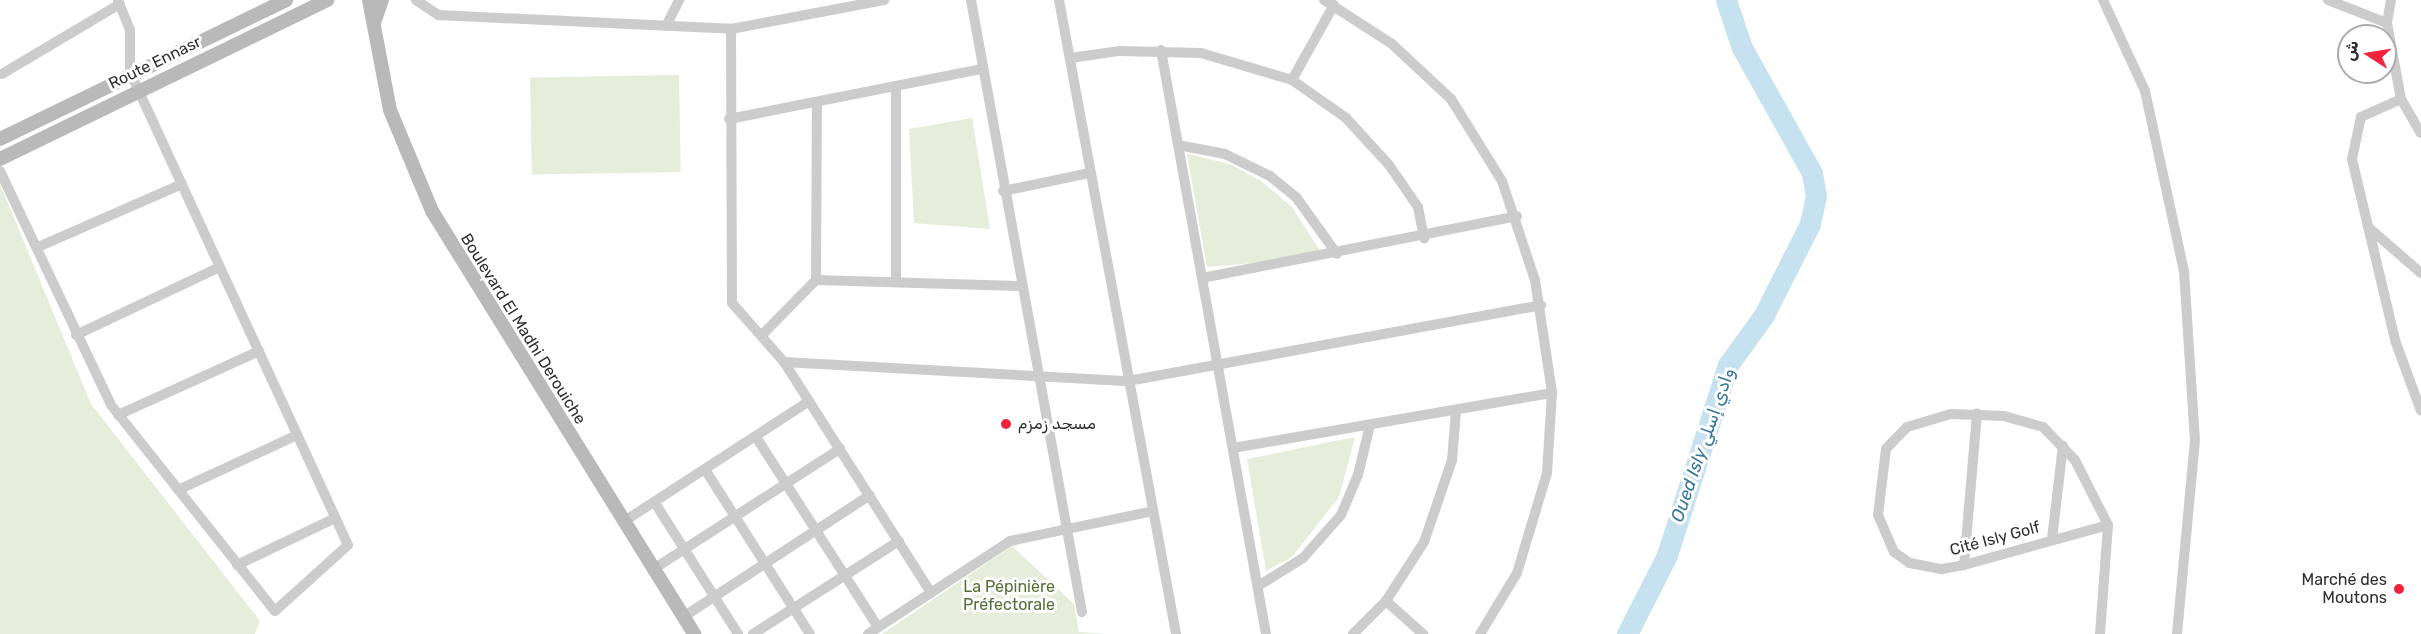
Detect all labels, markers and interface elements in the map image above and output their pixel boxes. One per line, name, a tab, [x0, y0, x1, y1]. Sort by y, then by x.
north arrow	[2337, 24, 2397, 84]
street label: Route Ennasr	[106, 32, 204, 94]
text: ش	[2339, 39, 2362, 62]
street label: Boulevard El Madhi Derouiche	[456, 230, 590, 428]
water label: Oued Isly وادي إسلي	[1666, 365, 1740, 525]
place label: مسجد زمزم	[1018, 414, 1096, 434]
marker: مسجد زمزم	[999, 417, 1013, 431]
street label: Cité Isly Golf	[1948, 518, 2042, 560]
place label: Marché des Moutons	[2301, 570, 2387, 608]
park label: La Pépinière Préfectorale	[963, 577, 1055, 615]
marker: Marché des Moutons	[2392, 582, 2406, 596]

